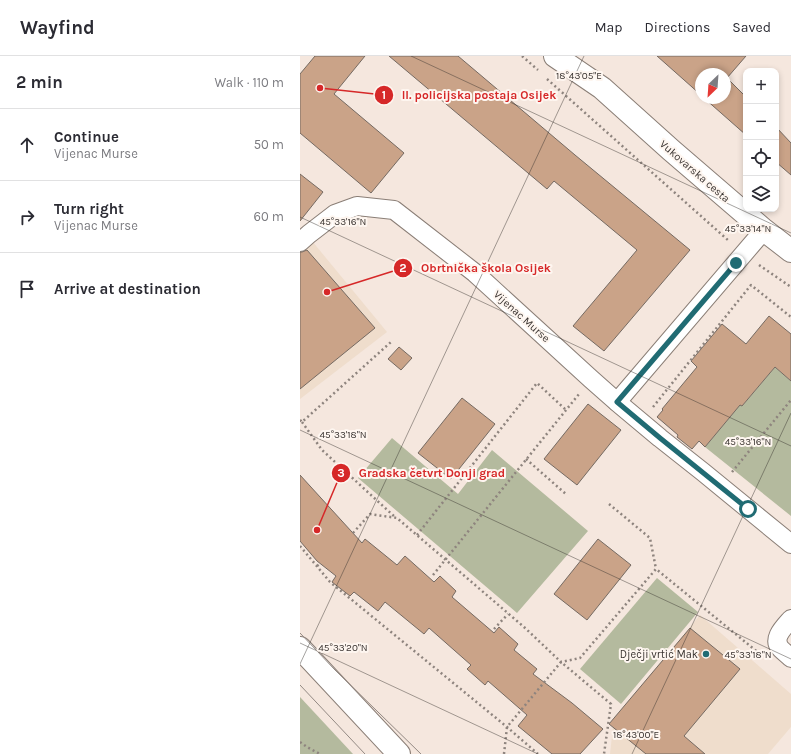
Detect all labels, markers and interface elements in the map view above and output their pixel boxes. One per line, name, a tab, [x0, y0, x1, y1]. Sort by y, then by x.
text: Wayfind	[20, 17, 95, 39]
text: Map	[595, 19, 623, 36]
text: Directions	[645, 19, 710, 36]
text: Saved	[732, 19, 771, 36]
north arrow	[695, 68, 731, 104]
map controls	[743, 68, 779, 212]
button: +	[743, 68, 779, 104]
text: 18°43'05"E	[556, 70, 602, 82]
text: 2 min	[16, 72, 63, 92]
text: Walk · 110 m	[215, 75, 284, 90]
callout: II. policijska postaja Osijek	[374, 83, 565, 107]
text: 1	[382, 88, 386, 102]
text: II. policijska postaja Osijek	[402, 88, 556, 102]
button: −	[743, 104, 779, 140]
text: Continue	[54, 128, 119, 146]
icon: ahead	[16, 134, 38, 156]
text: 50 m	[254, 137, 284, 152]
street label: Vukovarska cesta	[657, 137, 732, 205]
button: locate	[743, 140, 779, 176]
text: Vijenac Murse	[54, 146, 138, 161]
button: layers	[743, 176, 779, 212]
text: Turn right	[54, 200, 124, 218]
icon: right	[16, 206, 38, 228]
text: 60 m	[254, 209, 284, 224]
text: 45°33'16"N	[320, 216, 366, 228]
text: Vijenac Murse	[54, 218, 138, 233]
text: 45°33'14"N	[725, 223, 771, 235]
route end	[727, 254, 745, 272]
callout: Obrtnička škola Osijek	[393, 256, 559, 280]
text: 2	[399, 261, 407, 275]
text: Obrtnička škola Osijek	[421, 261, 551, 275]
icon: arrive	[16, 278, 38, 300]
text: Arrive at destination	[54, 280, 201, 298]
street label: Vijenac Murse	[491, 288, 553, 345]
text: 45°33'18"N	[319, 429, 367, 441]
text: 45°33'16"N	[725, 436, 771, 448]
callout: Gradska četvrt Donji grad	[331, 461, 513, 485]
text: 3	[337, 466, 345, 480]
text: Gradska četvrt Donji grad	[359, 466, 505, 480]
route start	[739, 500, 757, 518]
text: 45°33'20"N	[318, 642, 368, 654]
place label: Dječji vrtić Mak	[620, 648, 698, 661]
marker: Dječji vrtić Mak	[701, 649, 711, 659]
text: 45°33'18"N	[724, 649, 772, 661]
text: 18°43'00"E	[613, 729, 659, 741]

